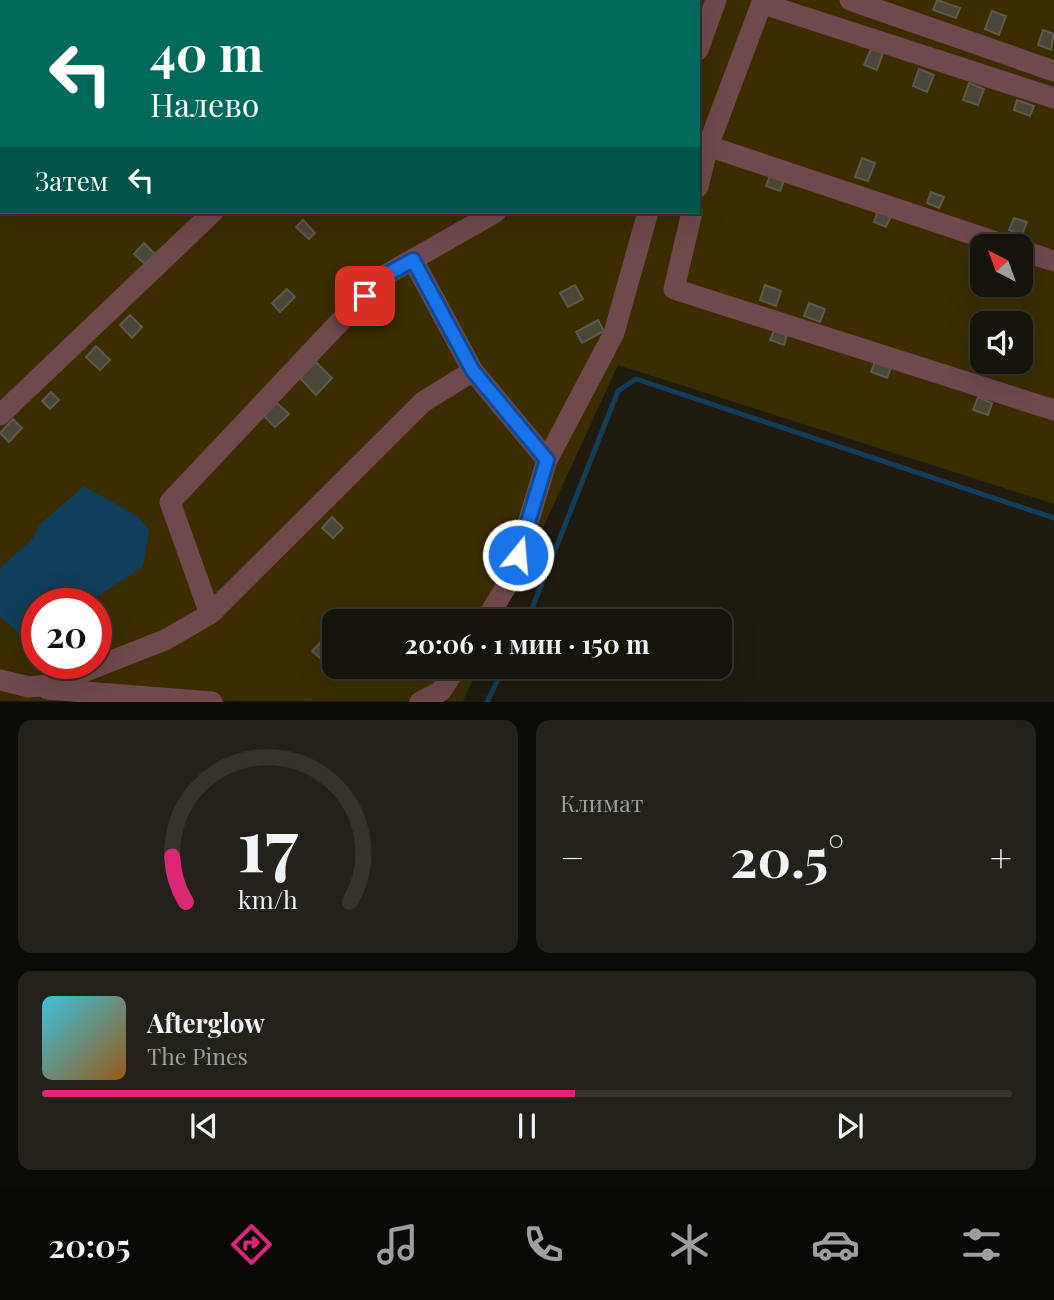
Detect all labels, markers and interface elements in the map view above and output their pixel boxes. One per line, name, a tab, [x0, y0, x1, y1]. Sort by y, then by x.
text: 40 m	[150, 19, 263, 84]
icon: left	[35, 28, 126, 119]
text: Налево	[150, 82, 259, 125]
icon: left	[122, 161, 160, 199]
text: Затем	[35, 163, 108, 198]
north arrow	[970, 234, 1032, 298]
map controls	[970, 234, 1033, 374]
pin	[335, 266, 395, 326]
icon: arrive	[346, 277, 384, 315]
button: sound	[970, 311, 1033, 374]
position arrow	[481, 518, 555, 592]
speed limit sign: 20	[21, 588, 112, 679]
text: 20:06 · 1 мин · 150 m	[405, 626, 649, 661]
text: Климат	[560, 787, 643, 818]
text: 17	[237, 794, 299, 891]
text: 20.5°	[730, 822, 844, 891]
text: −	[560, 831, 585, 882]
text: +	[990, 831, 1012, 882]
text: km/h	[238, 882, 298, 915]
text: Afterglow	[147, 1005, 265, 1040]
text: The Pines	[147, 1040, 248, 1071]
icon: previous	[185, 1107, 223, 1145]
icon: pause	[508, 1107, 546, 1145]
icon: next	[831, 1107, 869, 1145]
icon: directions	[227, 1220, 276, 1269]
icon: music	[373, 1220, 422, 1269]
icon: phone	[519, 1220, 568, 1269]
icon: climate	[665, 1220, 714, 1269]
icon: car	[811, 1220, 860, 1269]
icon: filters	[957, 1220, 1006, 1269]
text: 20:05	[48, 1223, 130, 1266]

